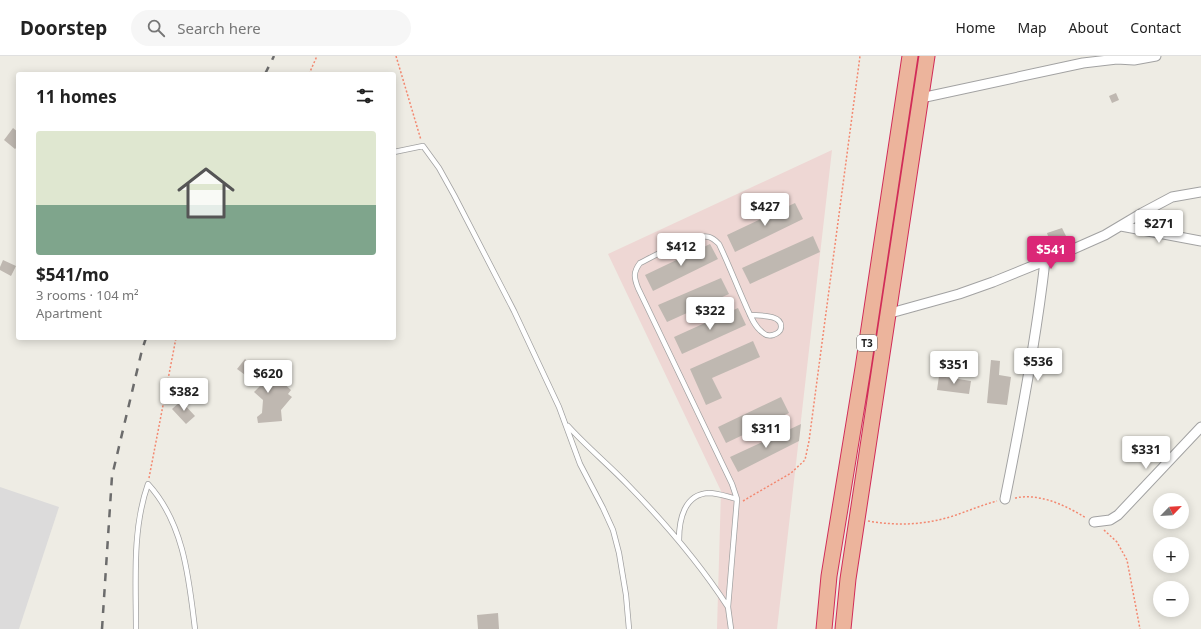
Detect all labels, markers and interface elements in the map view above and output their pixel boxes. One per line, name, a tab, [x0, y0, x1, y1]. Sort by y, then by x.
search box	[131, 10, 411, 46]
text: Doorstep	[20, 15, 107, 41]
icon: search	[145, 17, 167, 39]
text: Search here	[177, 18, 261, 38]
text: Home	[956, 18, 995, 37]
text: Map	[1017, 18, 1047, 37]
text: About	[1069, 18, 1108, 37]
text: Contact	[1130, 18, 1181, 37]
text: 11 homes	[36, 85, 117, 108]
icon: filters	[354, 85, 376, 107]
icon: home	[170, 157, 242, 229]
pin: $427	[741, 193, 789, 227]
text: $427	[750, 197, 780, 215]
pin: $271	[1135, 210, 1183, 244]
text: $271	[1144, 214, 1174, 232]
pin: $412	[657, 233, 705, 267]
pin: $541	[1027, 236, 1075, 270]
text: $412	[666, 237, 696, 255]
text: $541	[1036, 240, 1066, 258]
text: $541/mo	[36, 263, 109, 286]
text: 3 rooms · 104 m²	[36, 286, 139, 304]
pin: $322	[686, 297, 734, 331]
text: $322	[695, 301, 725, 319]
text: Apartment	[36, 304, 102, 322]
road number: T3	[857, 335, 877, 351]
pin: $536	[1014, 348, 1062, 382]
pin: $351	[930, 351, 978, 385]
text: $536	[1023, 352, 1053, 370]
text: $351	[939, 355, 969, 373]
pin: $620	[244, 360, 292, 394]
text: $620	[253, 364, 283, 382]
pin: $382	[160, 378, 208, 412]
text: $382	[169, 382, 199, 400]
pin: $311	[742, 415, 790, 449]
text: $311	[751, 419, 781, 437]
pin: $331	[1122, 436, 1170, 470]
text: $331	[1131, 440, 1161, 458]
north arrow	[1153, 493, 1189, 529]
map controls	[1153, 493, 1189, 617]
button: +	[1153, 537, 1189, 573]
button: −	[1153, 581, 1189, 617]

